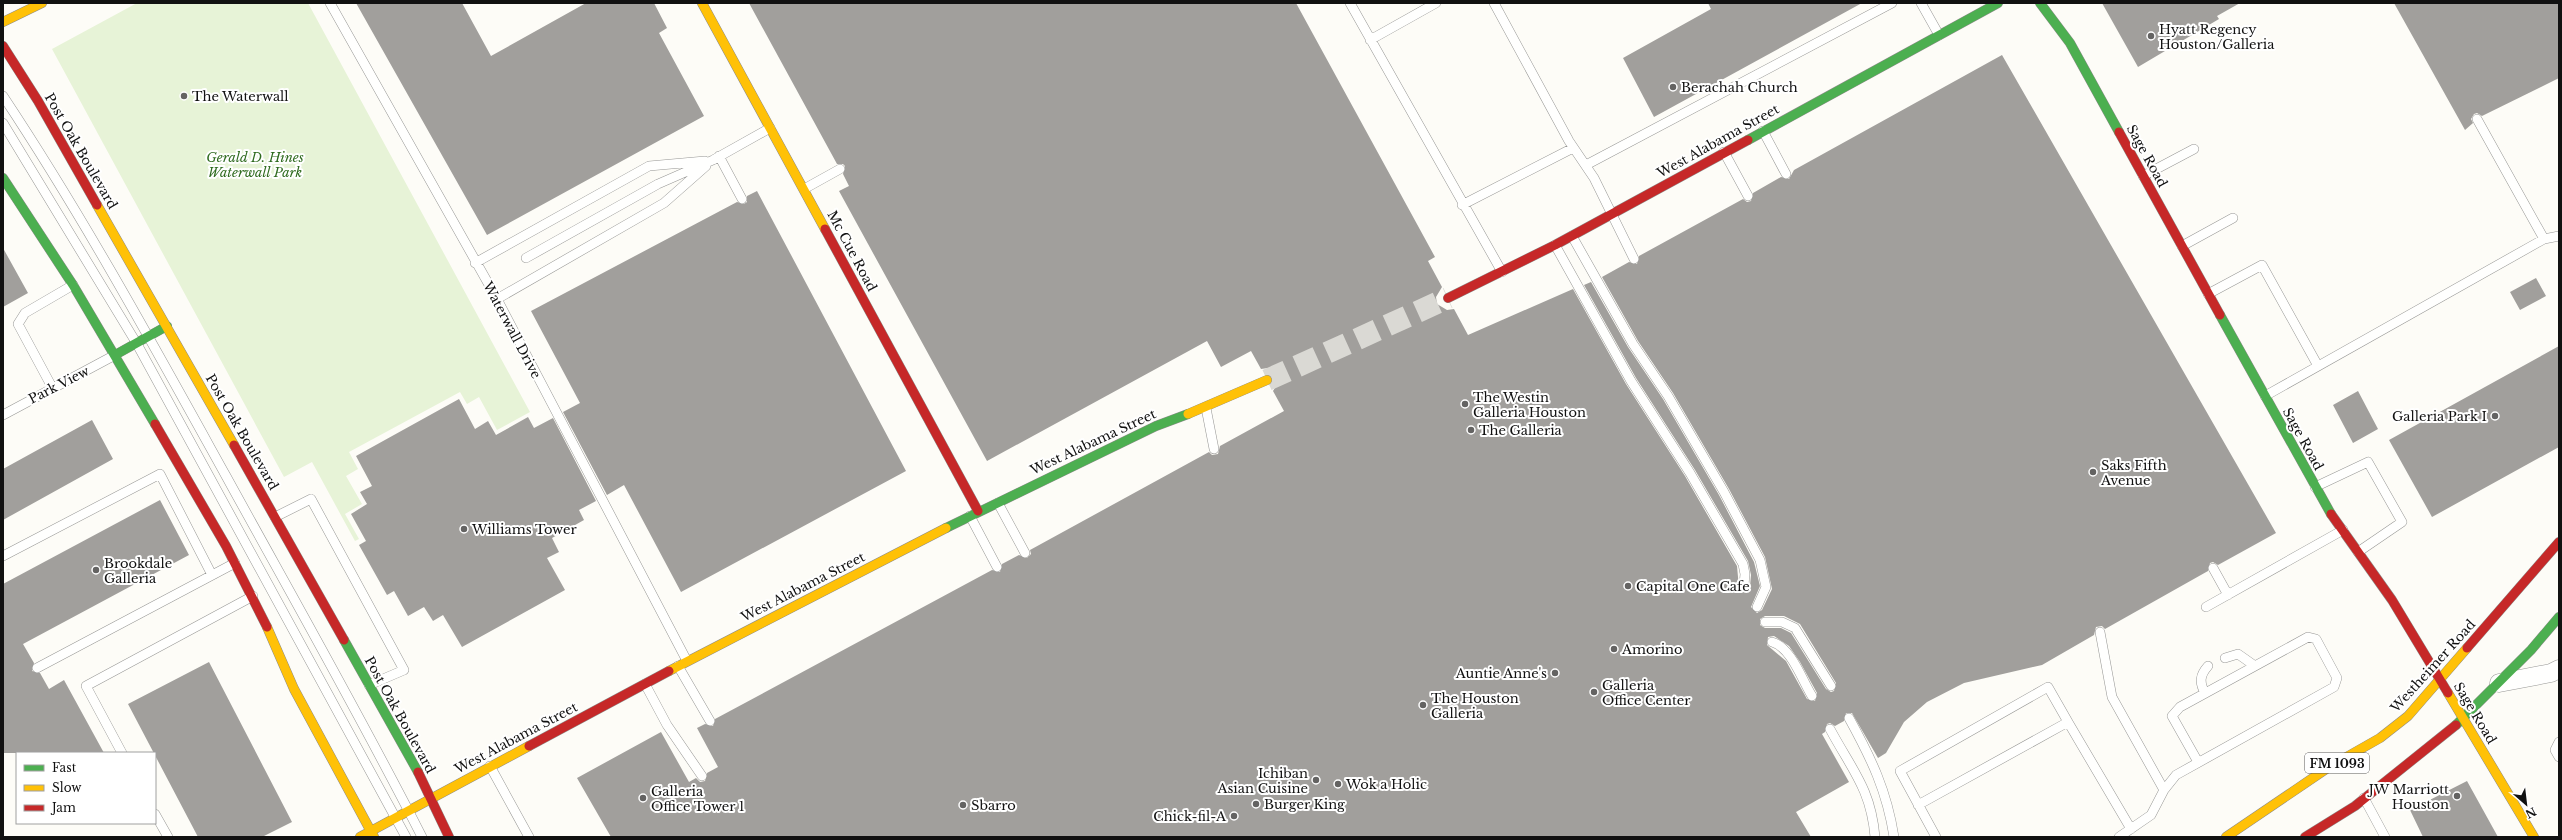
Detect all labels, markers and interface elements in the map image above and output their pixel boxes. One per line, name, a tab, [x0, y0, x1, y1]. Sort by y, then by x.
place label: Hyatt Regency Houston/Galleria	[2159, 21, 2275, 53]
marker: Hyatt Regency Houston/Galleria	[2146, 31, 2156, 41]
place label: Berachah Church	[1681, 79, 1798, 96]
marker: Berachah Church	[1668, 82, 1678, 92]
place label: The Waterwall	[192, 88, 289, 105]
street label: Post Oak Boulevard	[41, 90, 121, 212]
marker: The Waterwall	[179, 91, 189, 101]
street label: West Alabama Street	[1653, 100, 1782, 182]
street label: Sage Road	[2123, 122, 2171, 191]
park label: Gerald D. Hines Waterwall Park	[206, 149, 304, 181]
street label: Mc Cue Road	[823, 208, 881, 295]
street label: Waterwall Drive	[479, 278, 545, 381]
street label: Park View	[26, 362, 92, 408]
street label: Post Oak Boulevard	[202, 371, 282, 493]
place label: The Westin Galleria Houston	[1473, 389, 1586, 421]
marker: The Westin Galleria Houston	[1460, 399, 1470, 409]
street label: West Alabama Street	[1027, 405, 1159, 479]
street label: Sage Road	[2279, 405, 2327, 474]
place label: Galleria Park I	[2392, 408, 2487, 425]
marker: Galleria Park I	[2490, 411, 2500, 421]
place label: The Galleria	[1479, 422, 1563, 439]
marker: The Galleria	[1466, 425, 1476, 435]
place label: Saks Fifth Avenue	[2100, 457, 2167, 489]
marker: Saks Fifth Avenue	[2088, 467, 2098, 477]
place label: Williams Tower	[471, 521, 577, 538]
marker: Williams Tower	[459, 524, 469, 534]
street label: West Alabama Street	[737, 548, 868, 626]
place label: Brookdale Galleria	[104, 555, 172, 587]
marker: Brookdale Galleria	[91, 565, 101, 575]
place label: Capital One Cafe	[1636, 578, 1750, 595]
marker: Capital One Cafe	[1623, 581, 1633, 591]
street label: Westheimer Road	[2386, 616, 2479, 717]
place label: Amorino	[1621, 641, 1683, 658]
marker: Amorino	[1609, 644, 1619, 654]
street label: Post Oak Boulevard	[361, 654, 439, 777]
place label: Auntie Anne's	[1455, 665, 1547, 682]
marker: Auntie Anne's	[1550, 668, 1560, 678]
place label: Galleria Office Center	[1602, 677, 1691, 709]
street label: Sage Road	[2450, 679, 2500, 747]
marker: Galleria Office Center	[1589, 687, 1599, 697]
place label: The Houston Galleria	[1431, 690, 1519, 722]
street label: West Alabama Street	[451, 698, 580, 778]
marker: The Houston Galleria	[1418, 700, 1428, 710]
legend	[16, 752, 156, 824]
road number: FM 1093	[2305, 753, 2369, 773]
text: Fast	[52, 760, 77, 775]
place label: Ichiban Asian Cuisine	[1216, 765, 1308, 797]
marker: Ichiban Asian Cuisine	[1311, 775, 1321, 785]
place label: Wok a Holic	[1345, 776, 1427, 793]
marker: Wok a Holic	[1333, 779, 1343, 789]
text: Slow	[52, 780, 82, 795]
place label: JW Marriott Houston	[2367, 781, 2449, 813]
place label: Galleria Office Tower 1	[651, 783, 745, 815]
north arrow	[2506, 784, 2546, 824]
marker: JW Marriott Houston	[2452, 791, 2462, 801]
marker: Galleria Office Tower 1	[638, 793, 648, 803]
place label: Burger King	[1264, 796, 1345, 813]
place label: Sbarro	[971, 797, 1016, 814]
marker: Burger King	[1251, 799, 1261, 809]
text: Jam	[50, 800, 76, 815]
marker: Sbarro	[958, 800, 968, 810]
text: N	[2522, 804, 2539, 822]
place label: Chick-fil-A	[1153, 808, 1227, 825]
marker: Chick-fil-A	[1229, 811, 1239, 821]

